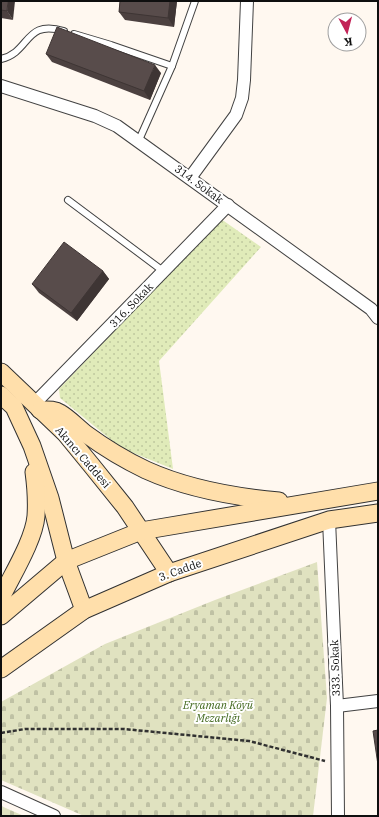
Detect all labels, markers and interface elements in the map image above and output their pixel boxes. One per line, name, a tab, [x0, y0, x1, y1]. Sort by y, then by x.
north arrow	[327, 12, 367, 52]
text: K	[343, 34, 353, 49]
street label: 314. Sokak	[172, 162, 227, 207]
street label: 316. Sokak	[106, 279, 156, 330]
street label: Akıncı Caddesi	[52, 423, 114, 491]
street label: 3. Cadde	[157, 556, 203, 584]
street label: 333. Sokak	[327, 639, 343, 697]
park label: Eryaman Köyü Mezarlığı	[182, 698, 254, 725]

